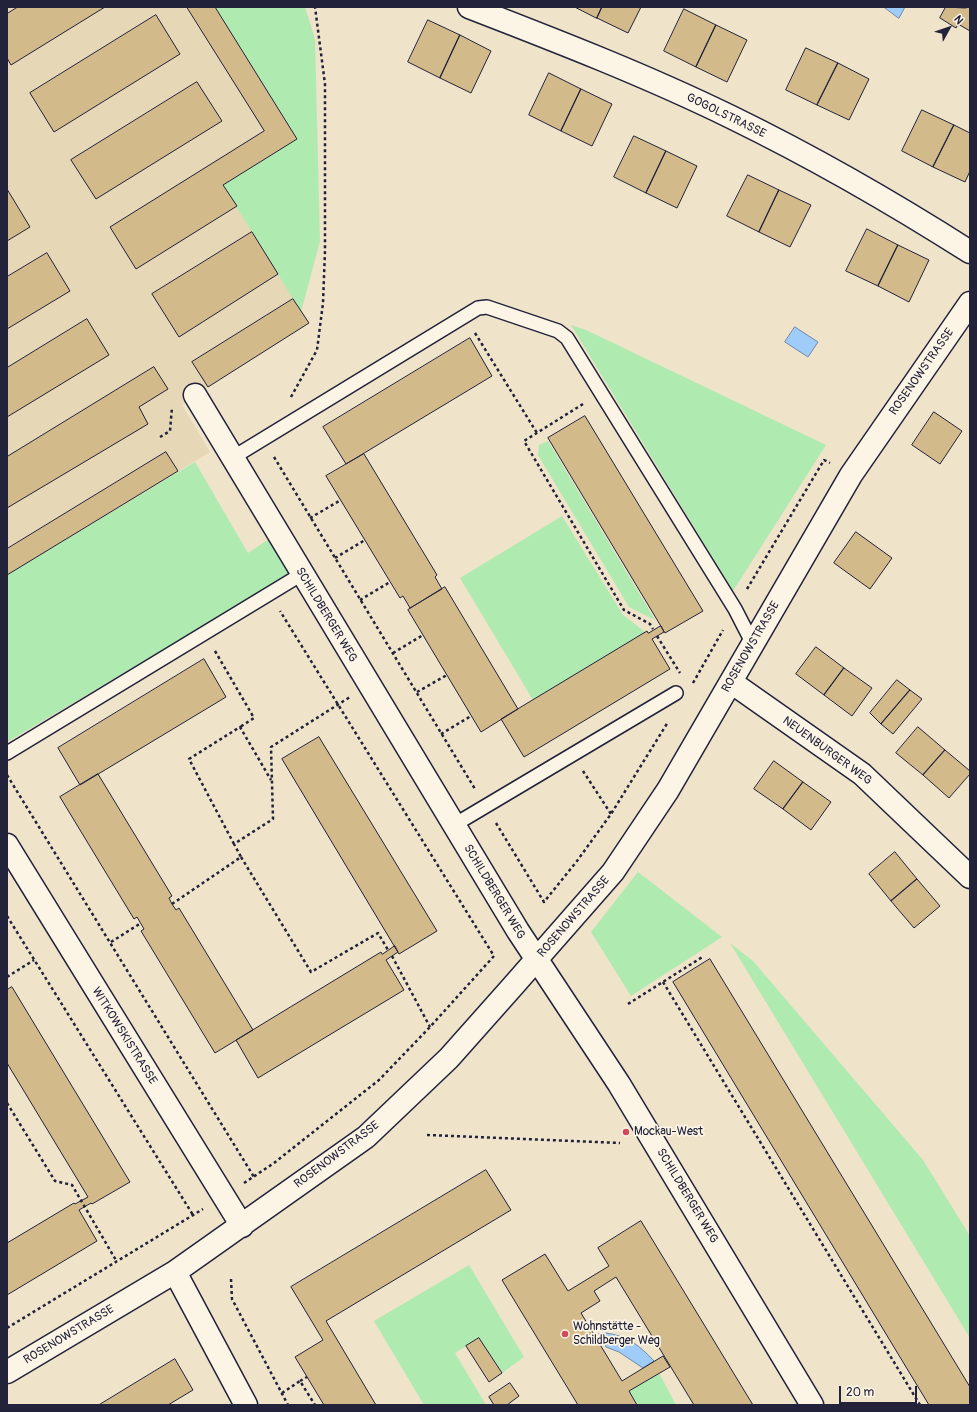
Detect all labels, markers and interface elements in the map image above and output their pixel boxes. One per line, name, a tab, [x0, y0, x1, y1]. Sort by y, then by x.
north arrow	[929, 8, 969, 48]
text: N	[951, 13, 966, 27]
street label: GOGOLSTRASSE	[684, 91, 768, 141]
street label: ROSENOWSTRASSE	[887, 326, 957, 418]
street label: SCHILDBERGER WEG	[292, 565, 360, 665]
street label: ROSENOWSTRASSE	[719, 599, 783, 695]
street label: NEUENBURGER WEG	[780, 714, 874, 788]
street label: SCHILDBERGER WEG	[460, 842, 528, 942]
street label: ROSENOWSTRASSE	[535, 874, 613, 960]
street label: WITKOWSKISTRASSE	[88, 985, 160, 1087]
street label: ROSENOWSTRASSE	[292, 1118, 382, 1192]
place label: Mockau-West	[634, 1125, 703, 1139]
marker: Mockau-West	[621, 1127, 631, 1137]
street label: SCHILDBERGER WEG	[653, 1146, 721, 1246]
street label: ROSENOWSTRASSE	[21, 1302, 117, 1368]
place label: Wohnstätte - Schildberger Weg	[573, 1320, 660, 1348]
marker: Wohnstätte - Schildberger Weg	[560, 1329, 570, 1339]
scale bar	[841, 1378, 919, 1404]
text: 20 m	[846, 1385, 874, 1400]

